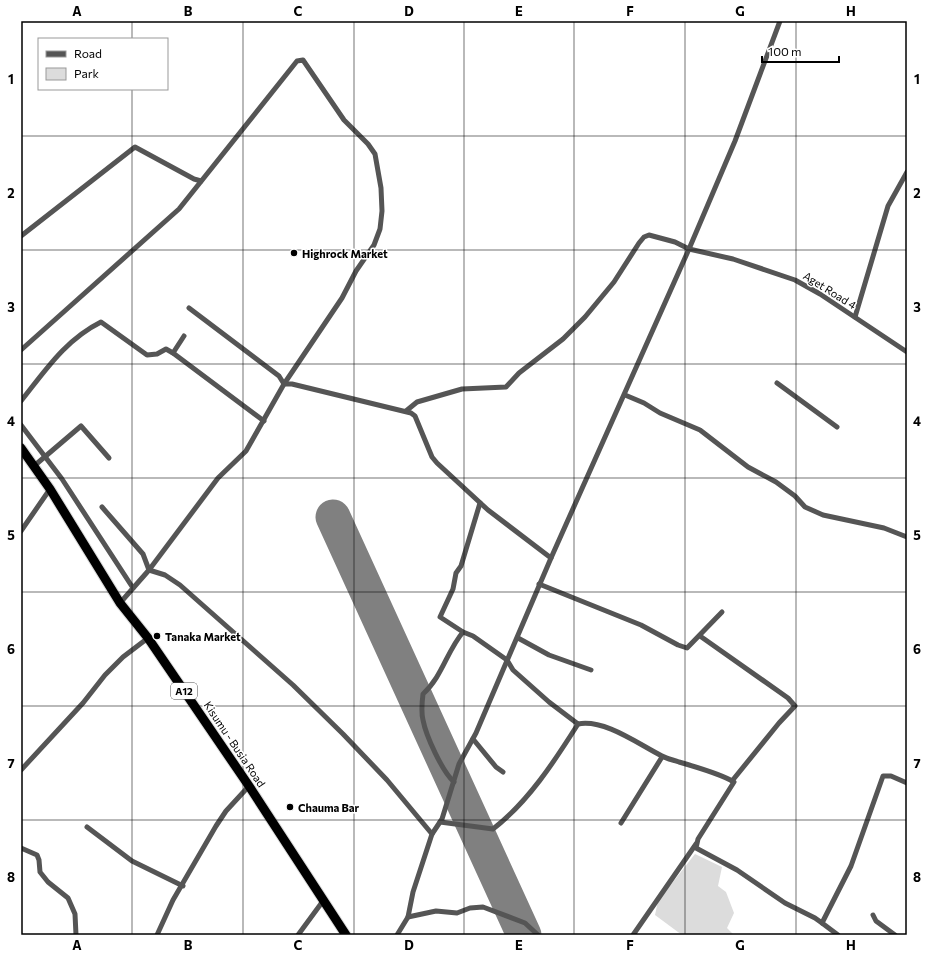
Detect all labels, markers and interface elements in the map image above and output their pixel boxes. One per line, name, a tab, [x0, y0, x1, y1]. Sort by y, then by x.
text: A	[72, 3, 82, 19]
text: B	[184, 3, 193, 19]
text: C	[294, 3, 303, 19]
text: D	[404, 3, 414, 19]
text: E	[515, 3, 523, 19]
text: F	[626, 3, 634, 19]
text: G	[735, 3, 745, 19]
text: H	[846, 3, 856, 19]
legend	[38, 38, 168, 90]
scale bar	[762, 38, 839, 64]
text: 100 m	[768, 44, 802, 58]
text: Road	[74, 46, 102, 60]
text: Park	[74, 66, 100, 80]
text: 1	[8, 71, 14, 87]
text: 1	[914, 71, 920, 87]
text: 2	[7, 185, 15, 201]
text: 2	[913, 185, 921, 201]
place label: Highrock Market	[302, 247, 388, 260]
marker: Highrock Market	[289, 248, 299, 258]
street label: Aget Road 4	[801, 269, 859, 312]
text: 3	[7, 299, 15, 315]
text: 3	[913, 299, 921, 315]
text: 4	[7, 413, 15, 429]
text: 4	[913, 413, 921, 429]
text: 5	[7, 527, 15, 543]
text: 5	[913, 527, 921, 543]
place label: Tanaka Market	[165, 630, 241, 643]
marker: Tanaka Market	[152, 631, 162, 641]
text: 6	[7, 641, 15, 657]
text: 6	[913, 641, 921, 657]
road number: A12	[171, 683, 197, 699]
street label: Kisumu - Busia Road	[201, 699, 269, 789]
text: 7	[7, 755, 15, 771]
text: 7	[913, 755, 921, 771]
place label: Chauma Bar	[298, 801, 360, 814]
marker: Chauma Bar	[285, 802, 295, 812]
text: 8	[7, 869, 15, 885]
text: 8	[913, 869, 921, 885]
text: A	[72, 937, 82, 953]
text: B	[184, 937, 193, 953]
text: C	[294, 937, 303, 953]
text: D	[404, 937, 414, 953]
text: E	[515, 937, 523, 953]
text: F	[626, 937, 634, 953]
text: G	[735, 937, 745, 953]
text: H	[846, 937, 856, 953]

